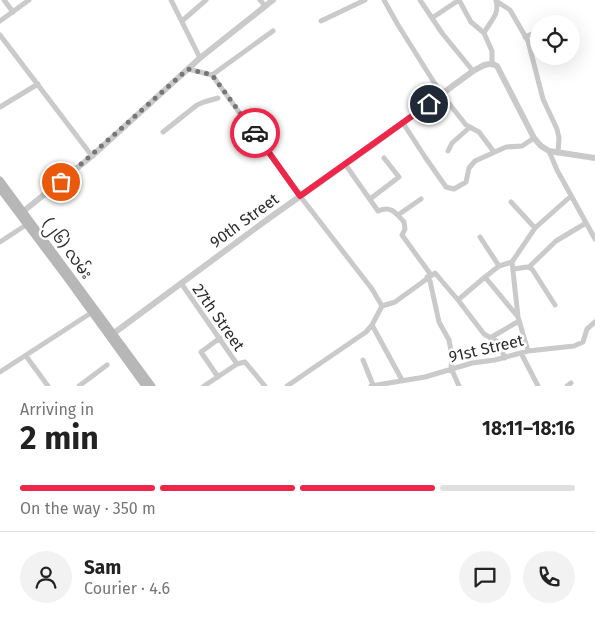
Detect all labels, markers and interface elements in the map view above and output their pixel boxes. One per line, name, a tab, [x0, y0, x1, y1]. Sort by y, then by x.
map controls	[530, 15, 580, 65]
button: locate	[530, 15, 580, 65]
pin	[408, 83, 450, 125]
icon: home	[415, 90, 443, 118]
courier	[230, 108, 280, 158]
icon: car	[241, 119, 269, 147]
pin	[40, 161, 82, 203]
icon: bag	[47, 168, 75, 196]
street label: 90th Street	[206, 189, 282, 252]
street label: (၂၆) လမ်း	[35, 213, 98, 285]
street label: 27th Street	[189, 280, 249, 355]
street label: 91st Street	[447, 331, 525, 366]
text: Arriving in	[20, 400, 94, 419]
text: 18:11–18:16	[482, 417, 575, 440]
text: 2 min	[20, 419, 99, 457]
text: On the way · 350 m	[20, 499, 156, 518]
button: person	[20, 551, 72, 603]
button: chat	[459, 551, 511, 603]
button: phone	[523, 551, 575, 603]
text: Sam	[84, 556, 121, 579]
text: Courier · 4.6	[84, 579, 170, 598]

